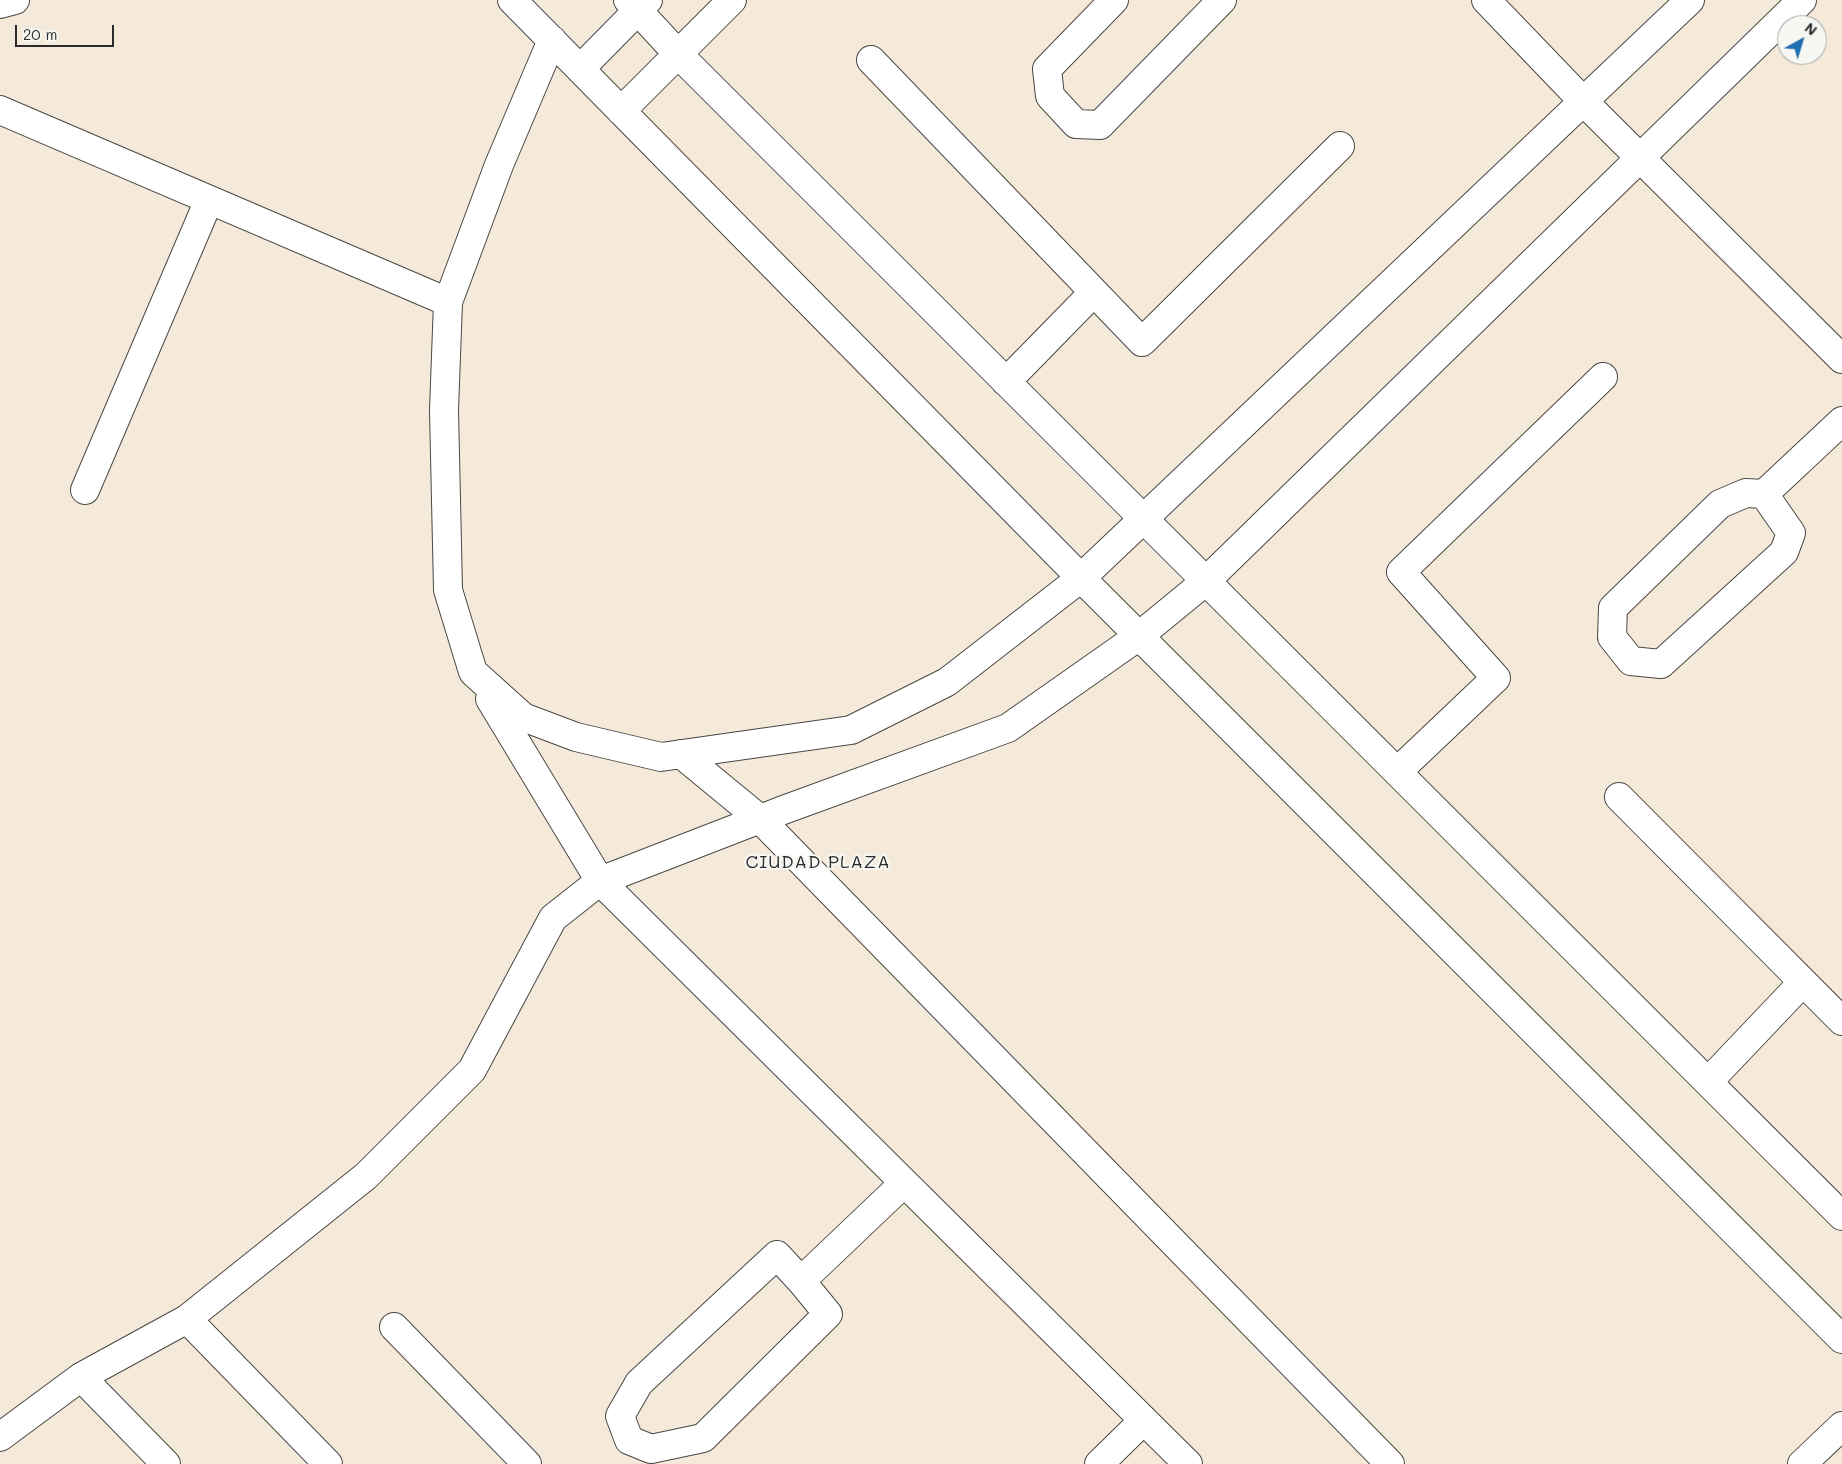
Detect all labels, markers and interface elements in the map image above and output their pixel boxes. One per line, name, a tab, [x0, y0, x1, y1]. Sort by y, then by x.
scale bar	[18, 15, 116, 47]
north arrow	[1777, 15, 1827, 65]
text: N	[1801, 18, 1821, 39]
text: 20 m	[23, 24, 57, 44]
district label: CIUDAD PLAZA	[744, 851, 892, 873]

